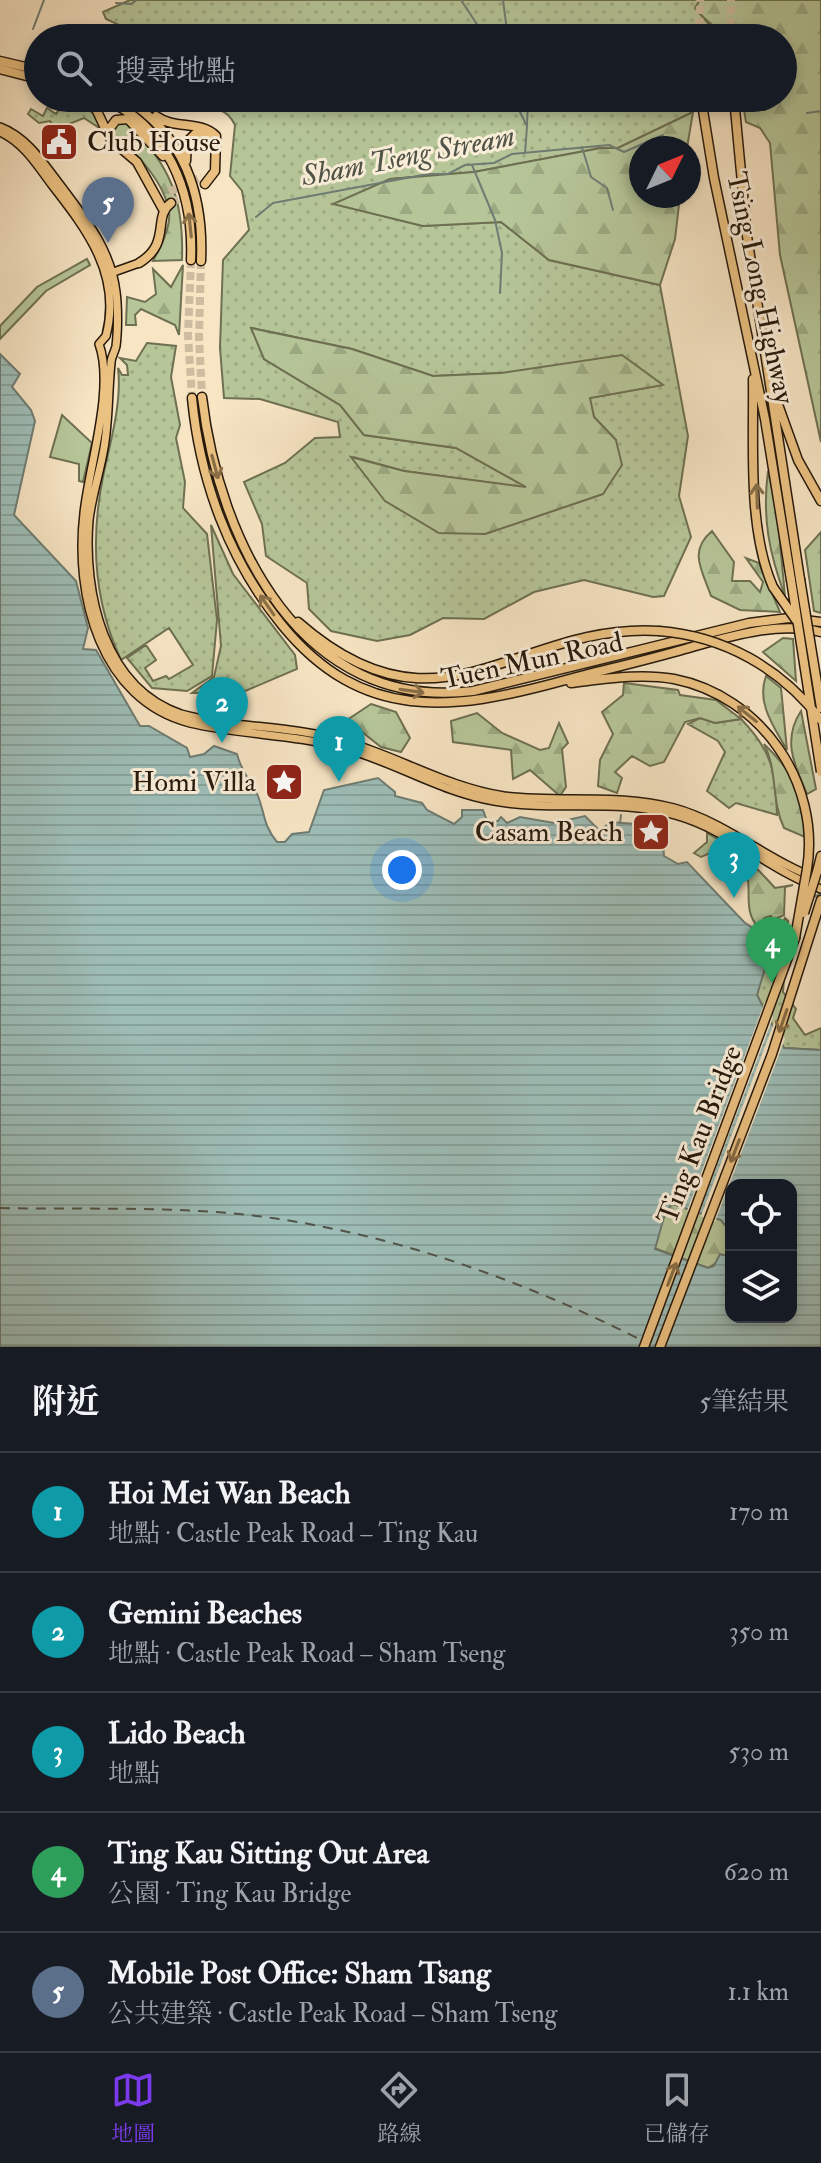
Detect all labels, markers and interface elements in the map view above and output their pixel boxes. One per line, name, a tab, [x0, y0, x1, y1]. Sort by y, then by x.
search box	[24, 24, 797, 112]
icon: search	[52, 46, 96, 90]
text: 搜尋地點	[116, 53, 236, 90]
water label: Sham Tseng Stream	[297, 117, 518, 195]
public building icon: Club House	[38, 121, 80, 163]
place label: Club House	[87, 125, 221, 160]
north arrow	[629, 136, 701, 208]
street label: Tsing Long Highway	[718, 169, 802, 408]
pin: 5	[82, 177, 134, 243]
one-way arrow	[182, 212, 197, 239]
one-way arrow	[208, 454, 223, 480]
one-way arrow	[749, 483, 764, 510]
one-way arrow	[259, 594, 275, 616]
street label: Tuen Mun Road	[438, 625, 626, 697]
pin: 2	[196, 677, 248, 743]
one-way arrow	[399, 684, 424, 699]
one-way arrow	[737, 705, 758, 723]
pin: 1	[313, 716, 365, 782]
place icon: Homi Villa	[263, 761, 305, 803]
place label: Homi Villa	[132, 765, 256, 800]
place icon: Casam Beach	[630, 811, 672, 853]
place label: Casam Beach	[475, 815, 623, 850]
pin: 3	[708, 832, 760, 898]
your location	[382, 850, 422, 890]
pin: 4	[746, 917, 798, 983]
one-way arrow	[775, 1009, 789, 1033]
street label: Ting Kau Bridge	[650, 1040, 750, 1229]
one-way arrow	[727, 1138, 741, 1163]
map controls	[725, 1179, 797, 1323]
button: locate	[725, 1179, 797, 1251]
button: layers	[725, 1251, 797, 1323]
one-way arrow	[666, 1262, 680, 1287]
text: 附近	[32, 1381, 100, 1424]
text: 5筆結果	[700, 1386, 789, 1418]
text: Hoi Mei Wan Beach	[108, 1475, 351, 1512]
text: 1	[53, 1496, 63, 1528]
text: 170 m	[729, 1496, 789, 1528]
text: 地點 · Castle Peak Road – Ting Kau	[108, 1518, 478, 1550]
text: Gemini Beaches	[108, 1595, 302, 1632]
text: 2	[51, 1616, 65, 1648]
text: 350 m	[729, 1616, 789, 1648]
text: 地點 · Castle Peak Road – Sham Tseng	[108, 1638, 505, 1670]
text: Lido Beach	[108, 1715, 245, 1752]
text: 3	[53, 1736, 63, 1768]
text: 530 m	[729, 1736, 789, 1768]
text: 地點	[108, 1758, 160, 1790]
text: Ting Kau Sitting Out Area	[108, 1835, 429, 1872]
text: 4	[51, 1856, 65, 1888]
text: 620 m	[724, 1856, 789, 1888]
text: 公園 · Ting Kau Bridge	[108, 1878, 351, 1910]
text: Mobile Post Office: Sham Tsang	[108, 1955, 491, 1992]
text: 5	[52, 1976, 64, 2008]
text: 1.1 km	[727, 1976, 789, 2008]
text: 公共建築 · Castle Peak Road – Sham Tseng	[108, 1998, 557, 2030]
tab: 地圖	[111, 2068, 155, 2148]
tab: 路線	[377, 2068, 422, 2148]
tab: 已儲存	[644, 2068, 710, 2148]

